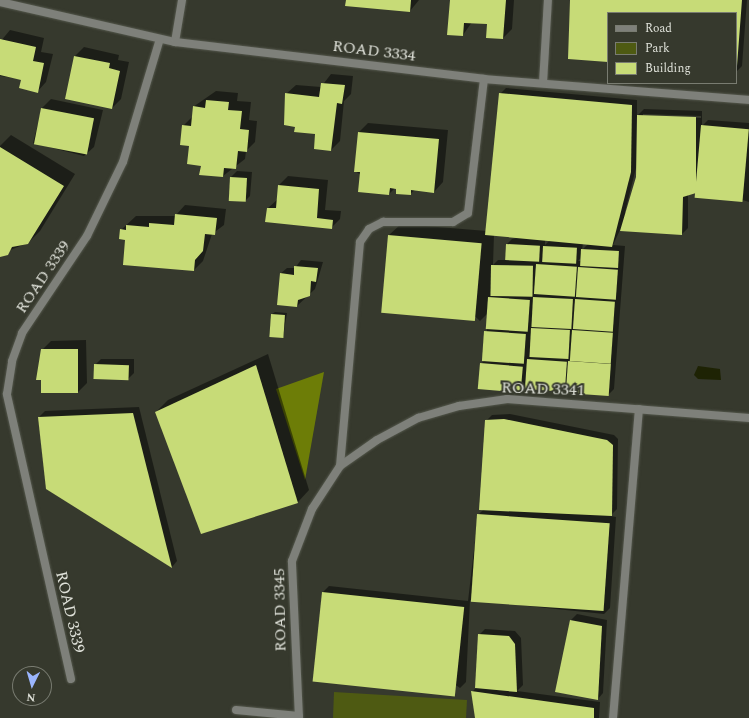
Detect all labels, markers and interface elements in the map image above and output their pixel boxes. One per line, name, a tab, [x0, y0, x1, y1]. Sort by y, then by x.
legend	[607, 12, 737, 84]
text: Road	[645, 19, 672, 38]
street label: ROAD 3334	[331, 36, 417, 66]
text: Park	[645, 39, 670, 58]
text: Building	[645, 59, 691, 78]
street label: ROAD 3339	[12, 237, 74, 317]
street label: ROAD 3341	[501, 378, 585, 400]
street label: ROAD 3345	[270, 568, 290, 652]
street label: ROAD 3339	[51, 569, 89, 655]
north arrow	[12, 666, 52, 706]
text: N	[26, 689, 36, 706]

